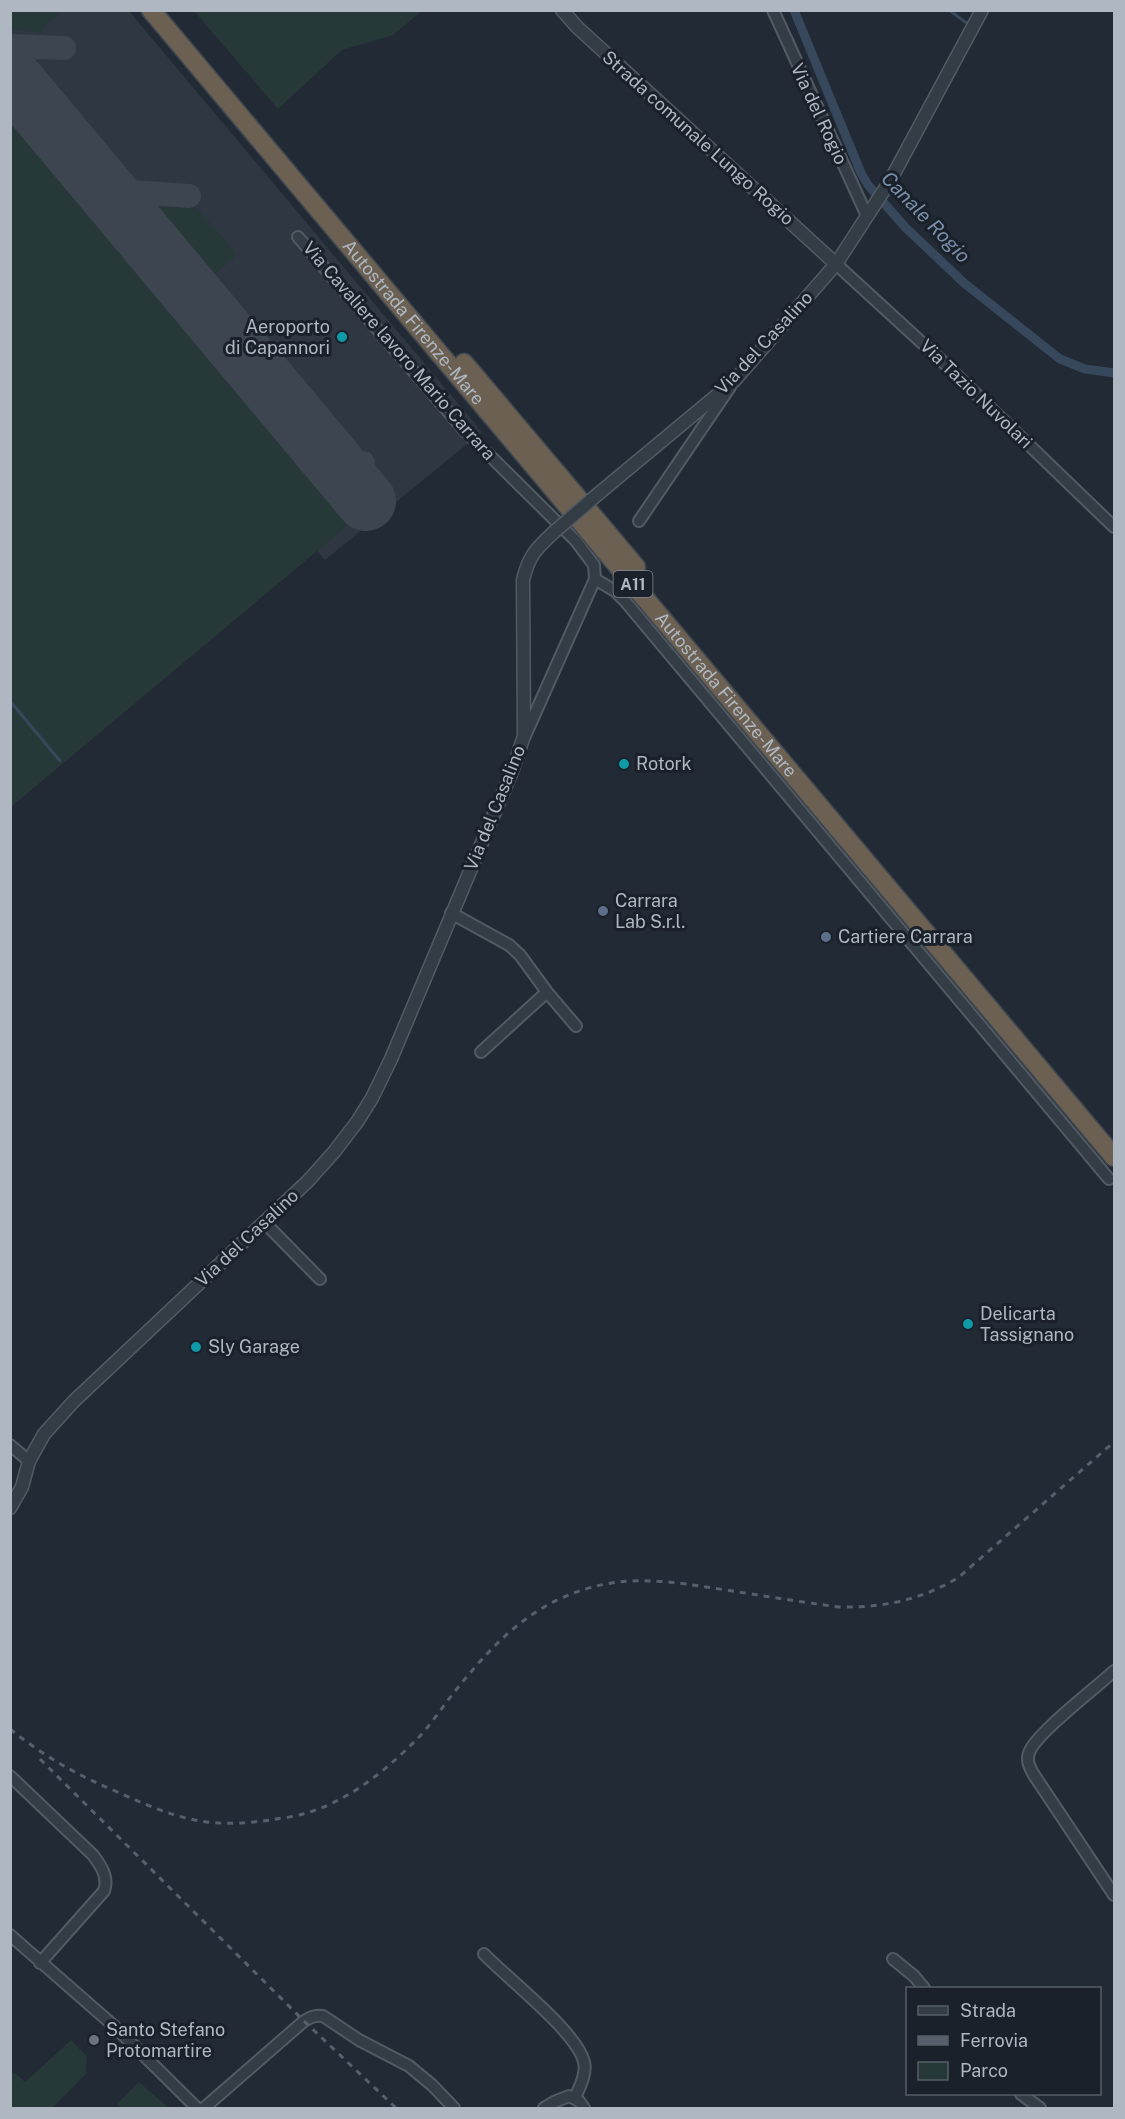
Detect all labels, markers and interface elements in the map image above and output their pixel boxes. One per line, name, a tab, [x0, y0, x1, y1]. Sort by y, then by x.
street label: Strada comunale Lungo Rogio	[598, 46, 798, 229]
street label: Via del Rogio	[787, 60, 852, 168]
water label: Canale Rogio	[876, 166, 976, 268]
street label: Autostrada Firenze-Mare	[338, 235, 489, 409]
street label: Via Cavaliere lavoro Mario Carrara	[299, 237, 500, 464]
street label: Via del Casalino	[711, 287, 817, 399]
place label: Aeroporto di Capannori	[225, 316, 330, 358]
marker: Aeroporto di Capannori	[335, 330, 349, 344]
street label: Via Tazio Nuvolari	[916, 335, 1037, 453]
road number: A11	[614, 571, 652, 597]
street label: Autostrada Firenze-Mare	[651, 608, 802, 781]
street label: Via del Casalino	[460, 742, 529, 873]
place label: Rotork	[636, 753, 692, 774]
marker: Rotork	[617, 757, 631, 771]
place label: Carrara Lab S.r.l.	[615, 890, 685, 932]
marker: Carrara Lab S.r.l.	[596, 904, 610, 918]
place label: Cartiere Carrara	[838, 926, 973, 947]
marker: Cartiere Carrara	[819, 930, 833, 944]
street label: Via del Casalino	[191, 1185, 303, 1291]
place label: Delicarta Tassignano	[980, 1303, 1074, 1345]
marker: Delicarta Tassignano	[961, 1317, 975, 1331]
place label: Sly Garage	[208, 1336, 300, 1357]
marker: Sly Garage	[189, 1340, 203, 1354]
legend	[906, 1987, 1101, 2095]
text: Strada	[960, 2000, 1016, 2021]
place label: Santo Stefano Protomartire	[106, 2019, 225, 2061]
text: Ferrovia	[960, 2030, 1028, 2051]
marker: Santo Stefano Protomartire	[87, 2033, 101, 2047]
text: Parco	[960, 2060, 1008, 2081]

